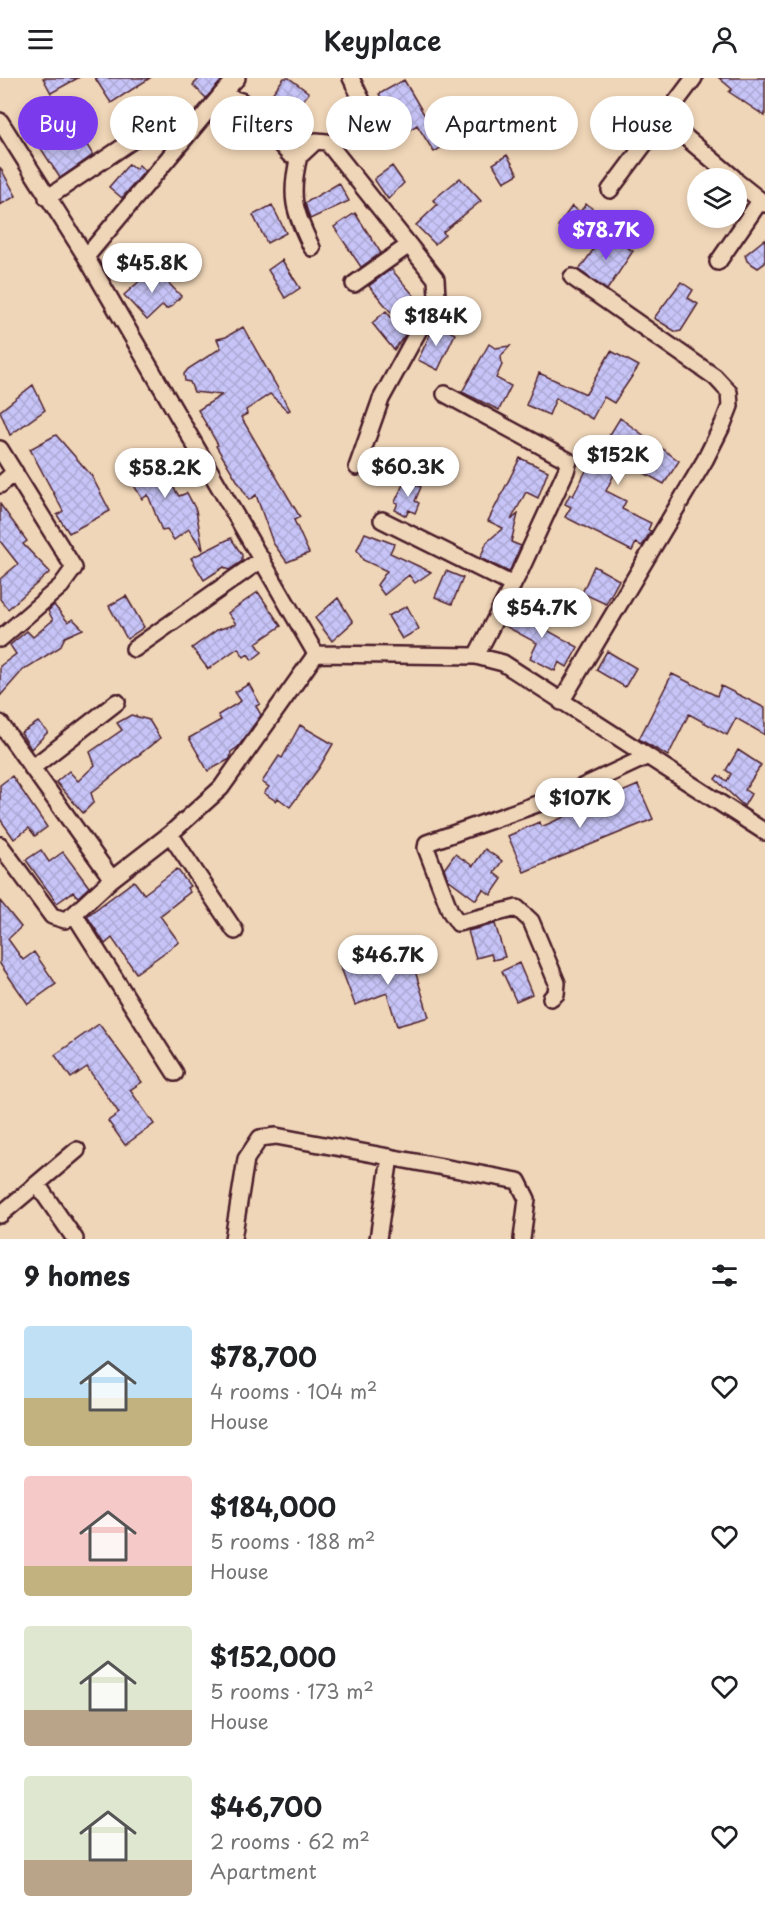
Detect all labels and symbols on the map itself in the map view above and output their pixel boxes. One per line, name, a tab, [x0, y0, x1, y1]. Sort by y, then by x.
pin: $78.7K	[557, 210, 655, 261]
pin: $45.8K	[103, 243, 201, 294]
pin: $184K	[394, 296, 478, 347]
pin: $152K	[576, 435, 660, 486]
pin: $60.3K	[359, 447, 457, 498]
pin: $58.2K	[116, 448, 214, 499]
pin: $54.7K	[493, 588, 591, 639]
pin: $107K	[538, 778, 622, 829]
pin: $46.7K	[339, 935, 437, 986]

